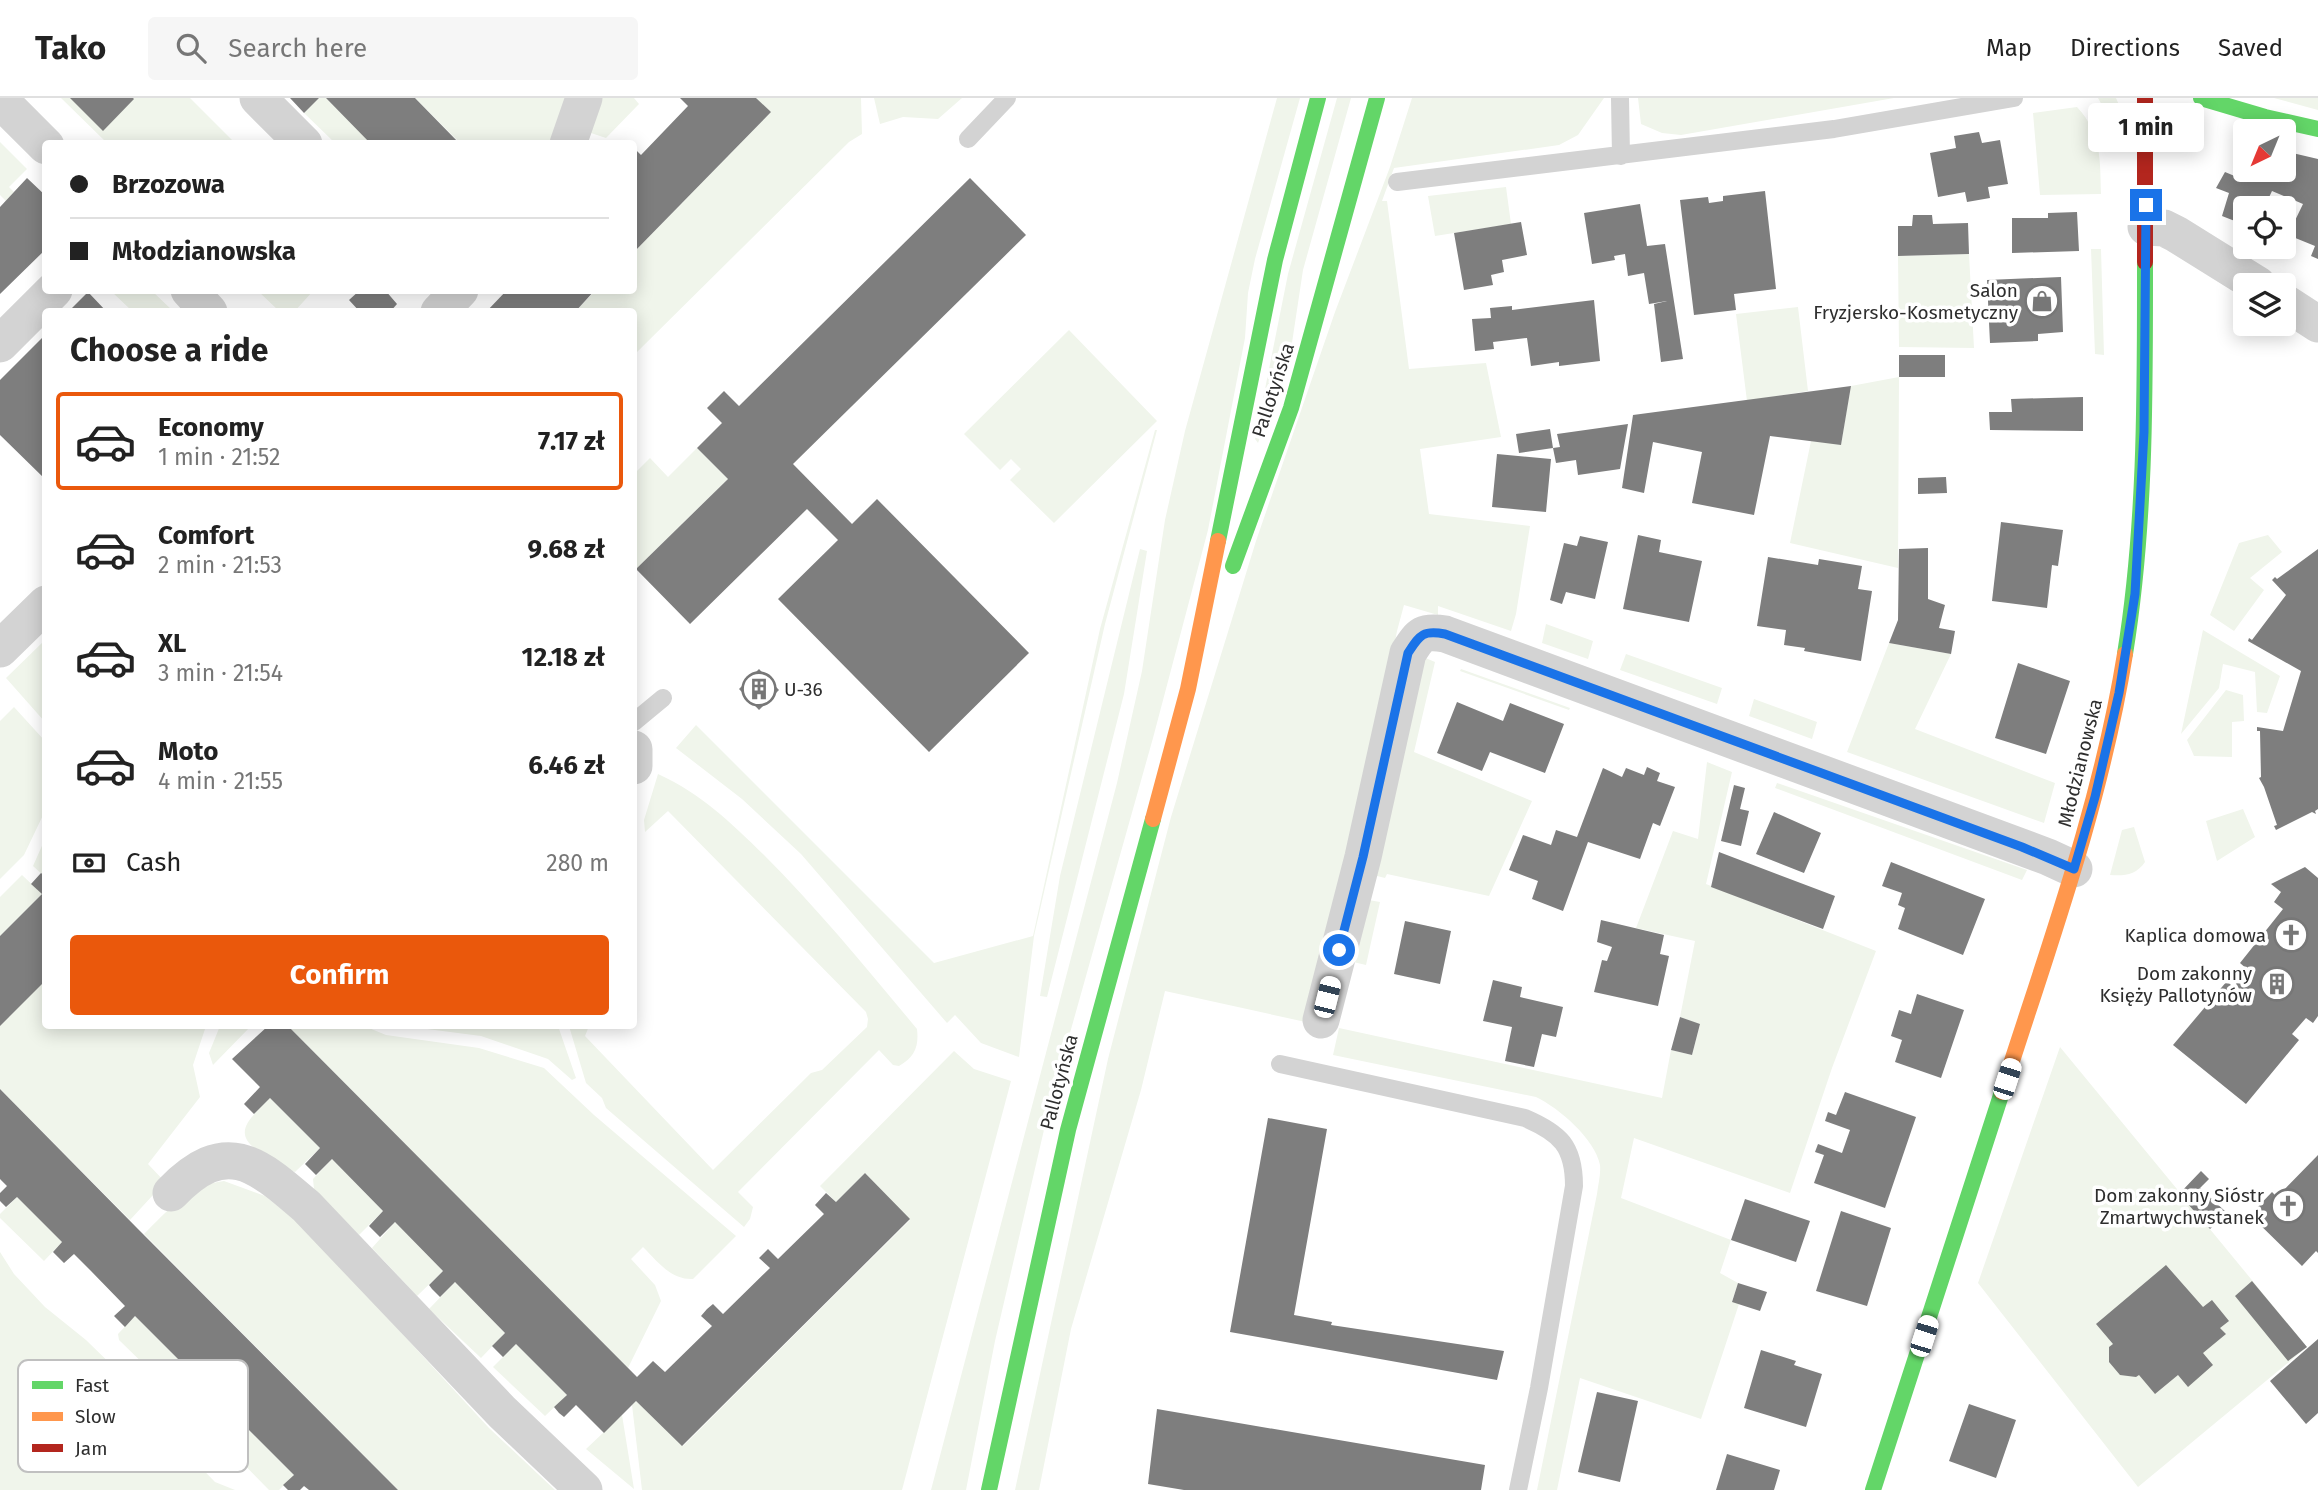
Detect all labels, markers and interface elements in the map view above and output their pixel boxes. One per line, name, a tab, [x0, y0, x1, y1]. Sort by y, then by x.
search box	[148, 17, 638, 80]
text: Tako	[35, 28, 106, 68]
icon: search	[172, 29, 210, 67]
text: Search here	[228, 33, 367, 64]
text: Map	[1986, 34, 2032, 62]
text: Directions	[2070, 34, 2180, 62]
text: Saved	[2218, 34, 2283, 62]
callout: 1 min	[2088, 104, 2204, 153]
text: 1 min	[2118, 113, 2174, 141]
north arrow	[2233, 119, 2296, 182]
map controls	[2233, 119, 2296, 336]
text: Brzozowa	[112, 169, 225, 200]
route end	[2130, 189, 2162, 221]
button: locate	[2233, 196, 2296, 259]
text: Młodzianowska	[112, 236, 296, 267]
button: layers	[2233, 273, 2296, 336]
place label: Salon Fryzjersko-Kosmetyczny	[1813, 279, 2019, 324]
shop icon: Salon Fryzjersko-Kosmetyczny	[2023, 282, 2061, 320]
text: Choose a ride	[70, 331, 268, 369]
street label: Pallotyńska	[1247, 340, 1299, 440]
icon: car	[74, 410, 137, 473]
text: Economy	[158, 412, 264, 443]
text: 7.17 zł	[538, 426, 605, 457]
text: 1 min · 21:52	[158, 443, 280, 471]
icon: car	[74, 518, 137, 581]
text: Comfort	[158, 520, 254, 551]
text: 9.68 zł	[528, 534, 605, 565]
text: 2 min · 21:53	[158, 551, 282, 579]
icon: car	[74, 626, 137, 689]
text: XL	[158, 628, 186, 659]
text: 12.18 zł	[522, 642, 605, 673]
text: 3 min · 21:54	[158, 659, 283, 687]
building icon: U-36	[740, 670, 778, 708]
place label: U-36	[784, 678, 823, 701]
street label: Młodzianowska	[2053, 696, 2107, 830]
icon: car	[74, 734, 137, 797]
text: Moto	[158, 736, 218, 767]
text: 6.46 zł	[528, 750, 605, 781]
text: 4 min · 21:55	[158, 767, 283, 795]
icon: cash	[70, 844, 108, 882]
text: Cash	[126, 847, 182, 878]
text: 280 m	[546, 849, 609, 877]
church icon: Kaplica domowa	[2272, 916, 2310, 954]
place label: Kaplica domowa	[2125, 924, 2266, 947]
route start	[1323, 934, 1355, 966]
button: Confirm	[70, 935, 609, 1015]
place label: Dom zakonny Księży Pallotynów	[2099, 962, 2253, 1007]
building icon: Dom zakonny Księży Pallotynów	[2258, 965, 2296, 1003]
car	[1312, 974, 1343, 1020]
street label: Pallotyńska	[1035, 1032, 1083, 1132]
car	[1991, 1056, 2024, 1102]
place label: Dom zakonny Sióstr Zmartwychwstanek	[2094, 1184, 2265, 1229]
church icon: Dom zakonny Sióstr Zmartwychwstanek	[2269, 1187, 2307, 1225]
car	[1908, 1313, 1941, 1359]
legend	[18, 1360, 248, 1472]
text: Fast	[75, 1374, 109, 1397]
text: Slow	[75, 1405, 116, 1428]
text: Jam	[75, 1437, 107, 1460]

